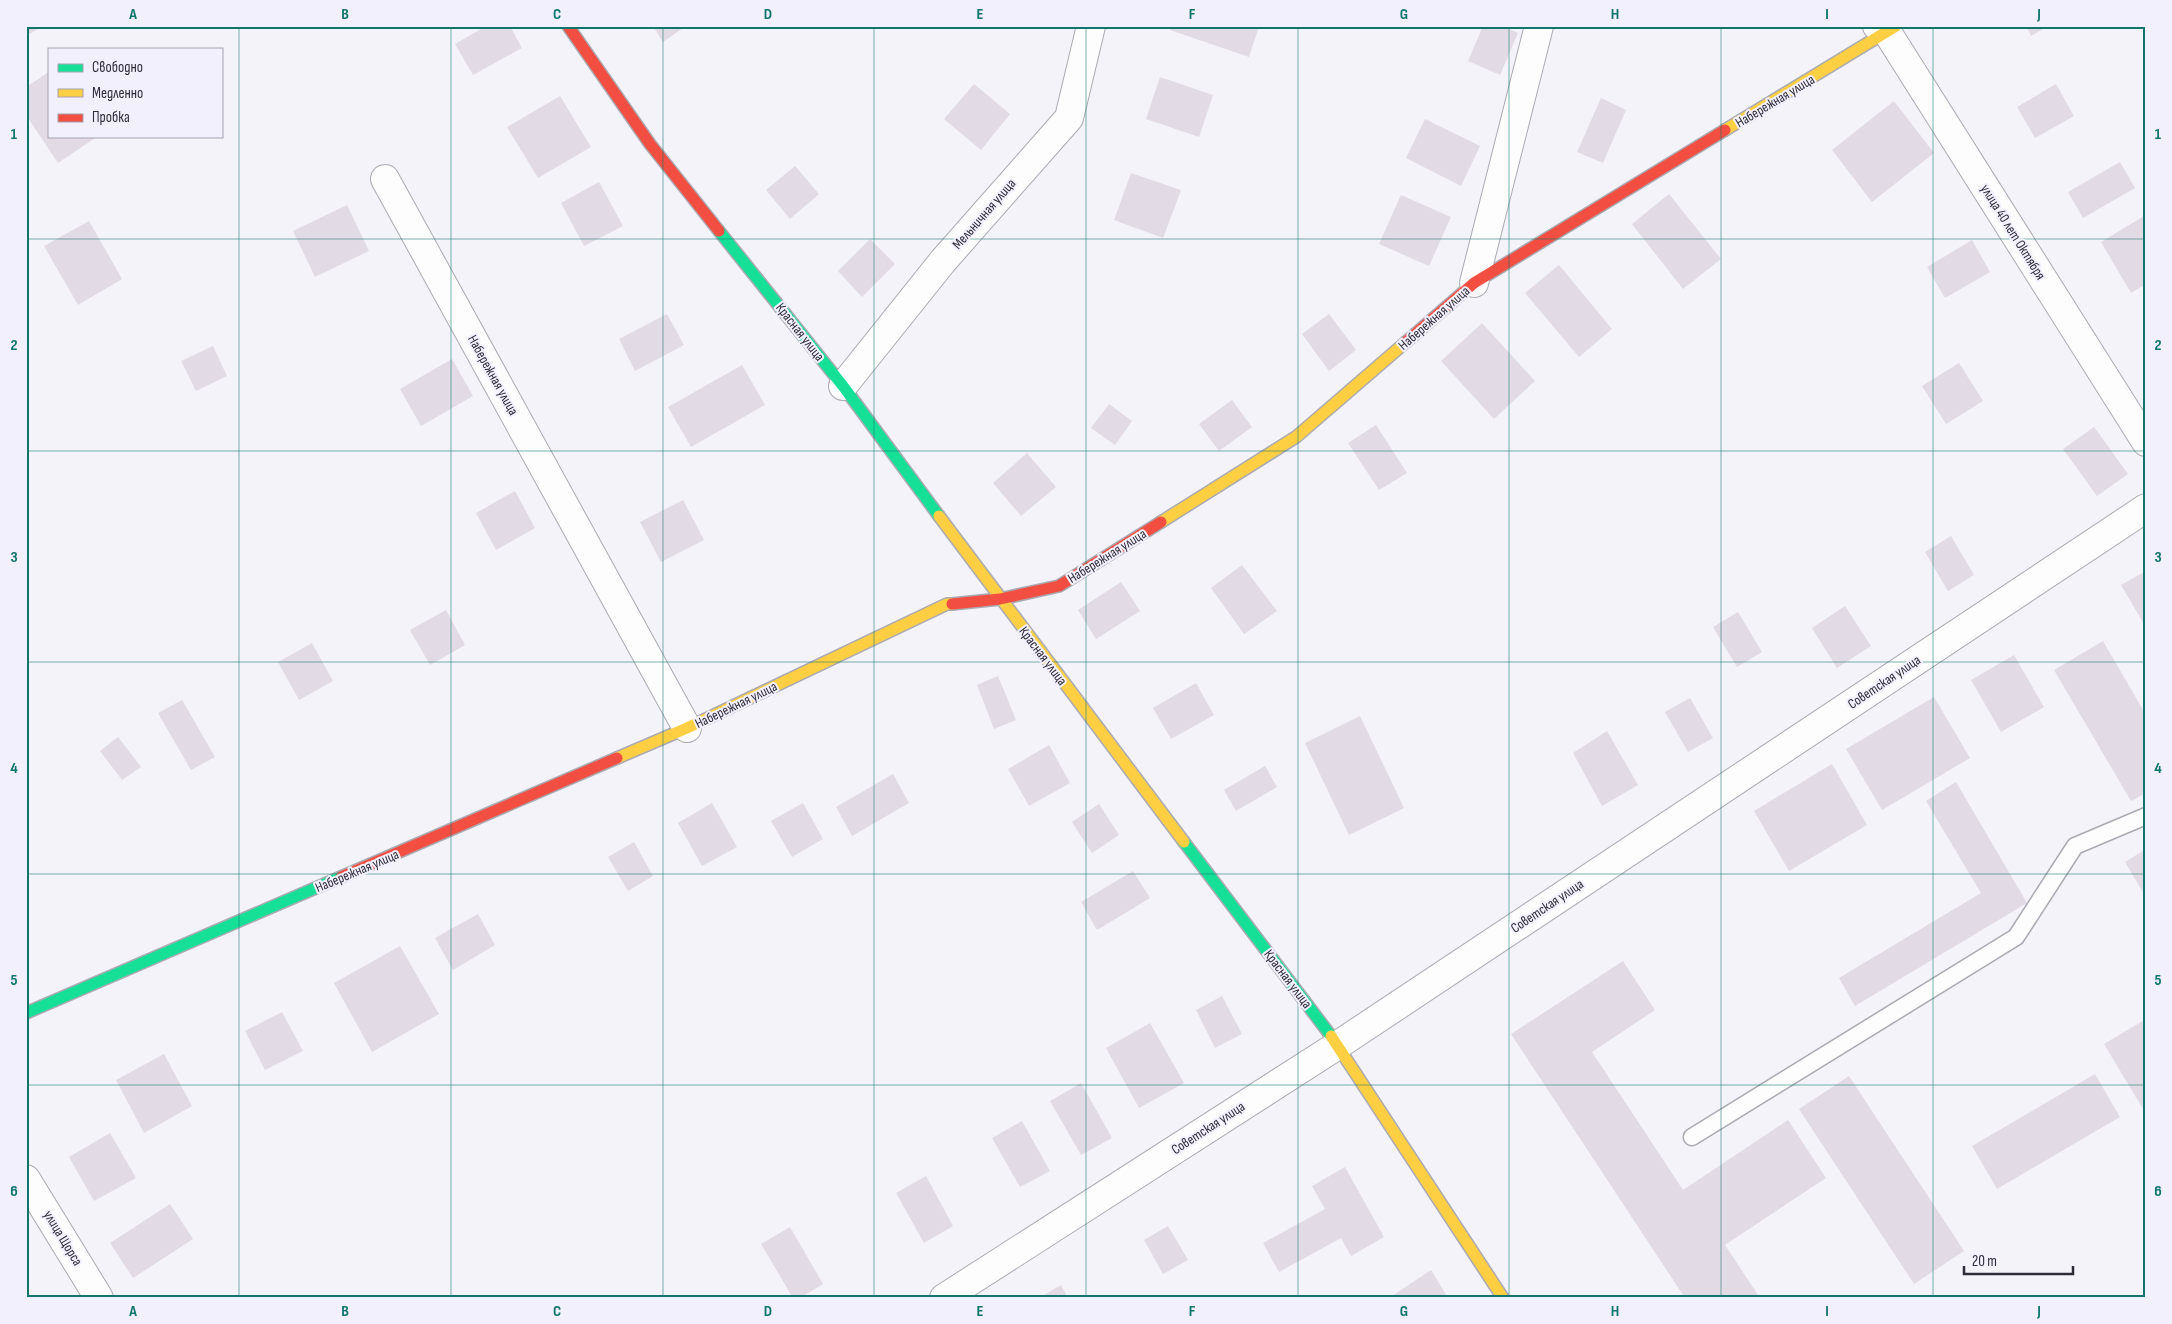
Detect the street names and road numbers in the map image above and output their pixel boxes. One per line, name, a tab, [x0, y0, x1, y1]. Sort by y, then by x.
street label: Набережная улица	[1732, 71, 1818, 131]
street label: Мельничная улица	[949, 175, 1019, 253]
street label: улица 40 лет Октября	[1977, 181, 2049, 283]
street label: Набережная улица	[1395, 282, 1473, 354]
street label: Красная улица	[772, 299, 828, 365]
street label: Набережная улица	[464, 332, 522, 418]
street label: Набережная улица	[1065, 525, 1149, 587]
street label: Красная улица	[1015, 623, 1071, 689]
street label: Советская улица	[1844, 651, 1924, 713]
street label: Набережная улица	[692, 678, 780, 732]
street label: Набережная улица	[313, 846, 401, 896]
street label: Советская улица	[1507, 875, 1587, 937]
street label: Красная улица	[1260, 946, 1316, 1012]
street label: Советская улица	[1168, 1098, 1248, 1158]
street label: улица Щорса	[40, 1207, 86, 1269]

